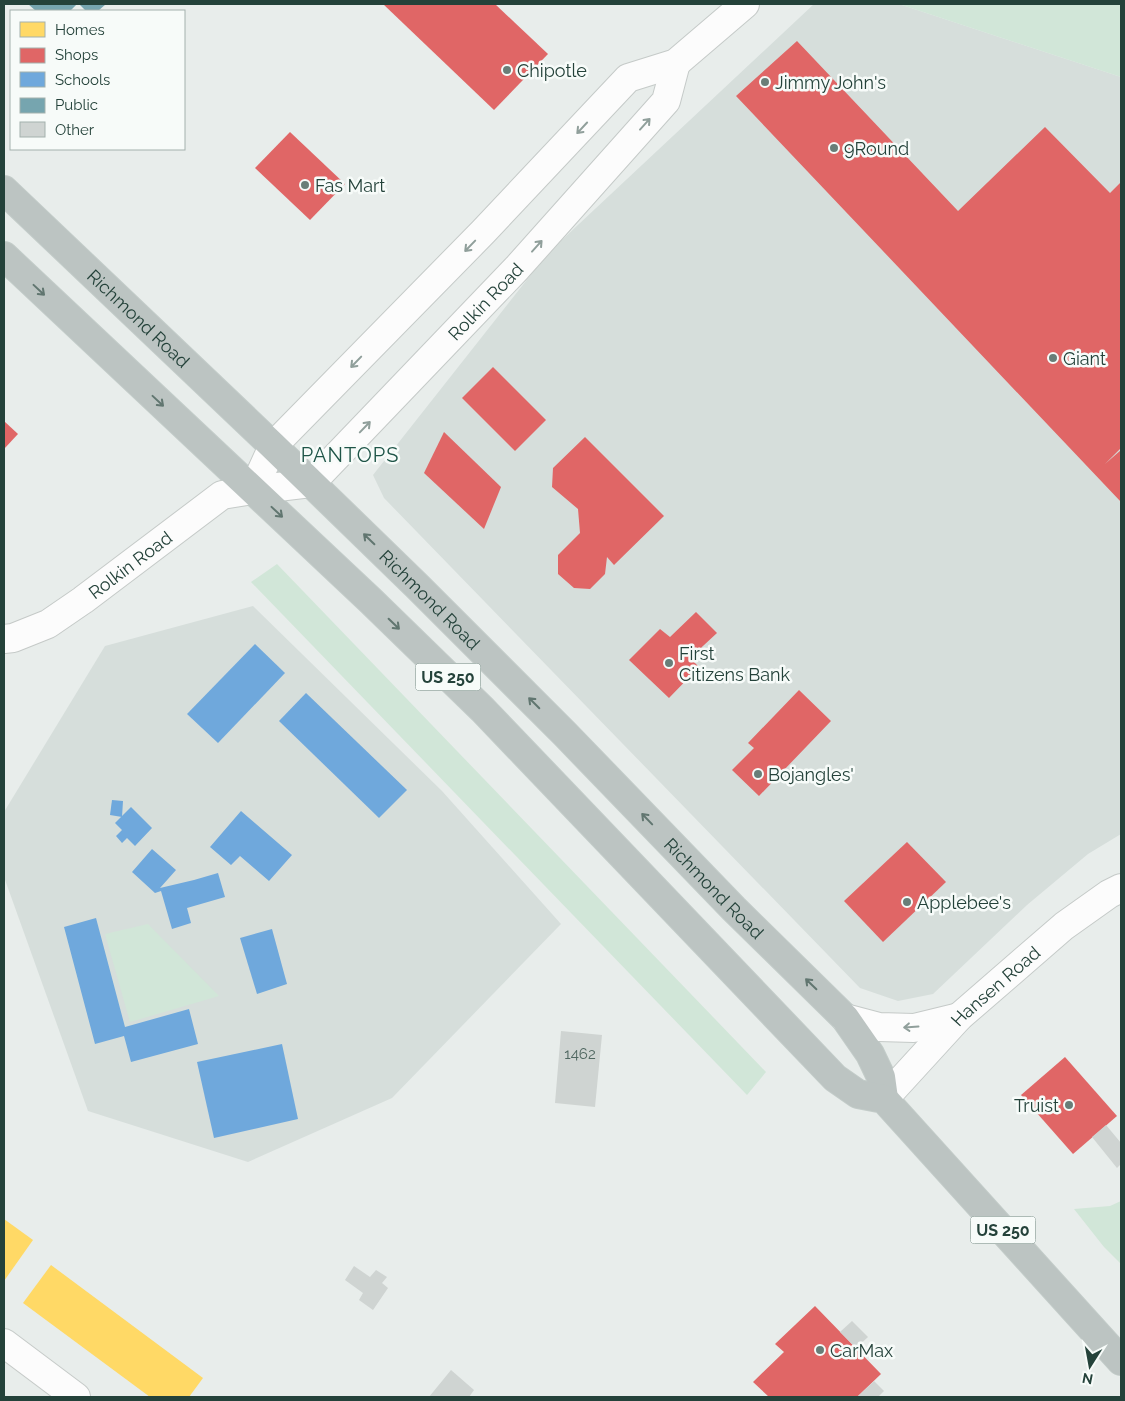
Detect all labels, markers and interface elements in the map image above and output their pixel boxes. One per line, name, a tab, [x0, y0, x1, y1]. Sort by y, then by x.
legend	[10, 10, 185, 150]
text: Homes	[55, 21, 105, 39]
text: Shops	[55, 46, 98, 64]
place label: Chipotle	[517, 60, 587, 81]
marker: Chipotle	[501, 64, 513, 76]
text: Schools	[55, 71, 110, 89]
place label: Jimmy John's	[775, 72, 886, 93]
marker: Jimmy John's	[759, 76, 771, 88]
text: Public	[55, 96, 98, 114]
one-way arrow	[640, 118, 651, 131]
text: Other	[55, 121, 95, 139]
one-way arrow	[576, 121, 588, 134]
place label: 9Round	[844, 138, 909, 159]
marker: 9Round	[828, 142, 840, 154]
place label: Fas Mart	[315, 175, 385, 196]
marker: Fas Mart	[299, 179, 311, 191]
one-way arrow	[464, 239, 476, 252]
one-way arrow	[532, 239, 543, 252]
street label: Rolkin Road	[443, 258, 527, 344]
street label: Richmond Road	[83, 265, 194, 372]
one-way arrow	[33, 284, 46, 296]
place label: Giant	[1063, 348, 1106, 369]
marker: Giant	[1047, 352, 1059, 364]
one-way arrow	[350, 355, 362, 368]
one-way arrow	[152, 395, 164, 407]
one-way arrow	[359, 421, 371, 433]
district label: PANTOPS	[301, 443, 399, 467]
one-way arrow	[270, 506, 283, 518]
street label: Rolkin Road	[84, 526, 176, 603]
one-way arrow	[362, 533, 375, 545]
street label: Richmond Road	[376, 545, 485, 654]
one-way arrow	[388, 618, 401, 630]
place label: First Citizens Bank	[679, 643, 791, 685]
marker: First Citizens Bank	[663, 657, 675, 669]
road number: US 250	[416, 664, 480, 690]
one-way arrow	[527, 697, 540, 709]
place label: Bojangles'	[768, 764, 854, 785]
marker: Bojangles'	[752, 768, 764, 780]
one-way arrow	[641, 813, 653, 825]
street label: Richmond Road	[660, 833, 768, 943]
place label: Applebee's	[917, 892, 1011, 913]
marker: Applebee's	[901, 896, 913, 908]
street label: Hansen Road	[946, 941, 1044, 1030]
one-way arrow	[804, 978, 817, 990]
one-way arrow	[904, 1022, 920, 1031]
house number: 1462	[564, 1045, 596, 1063]
place label: Truist	[1014, 1095, 1059, 1116]
marker: Truist	[1063, 1099, 1075, 1111]
road number: US 250	[970, 1216, 1036, 1244]
place label: CarMax	[830, 1340, 893, 1361]
north arrow	[1065, 1341, 1115, 1391]
marker: CarMax	[814, 1344, 826, 1356]
text: N	[1081, 1370, 1094, 1388]

